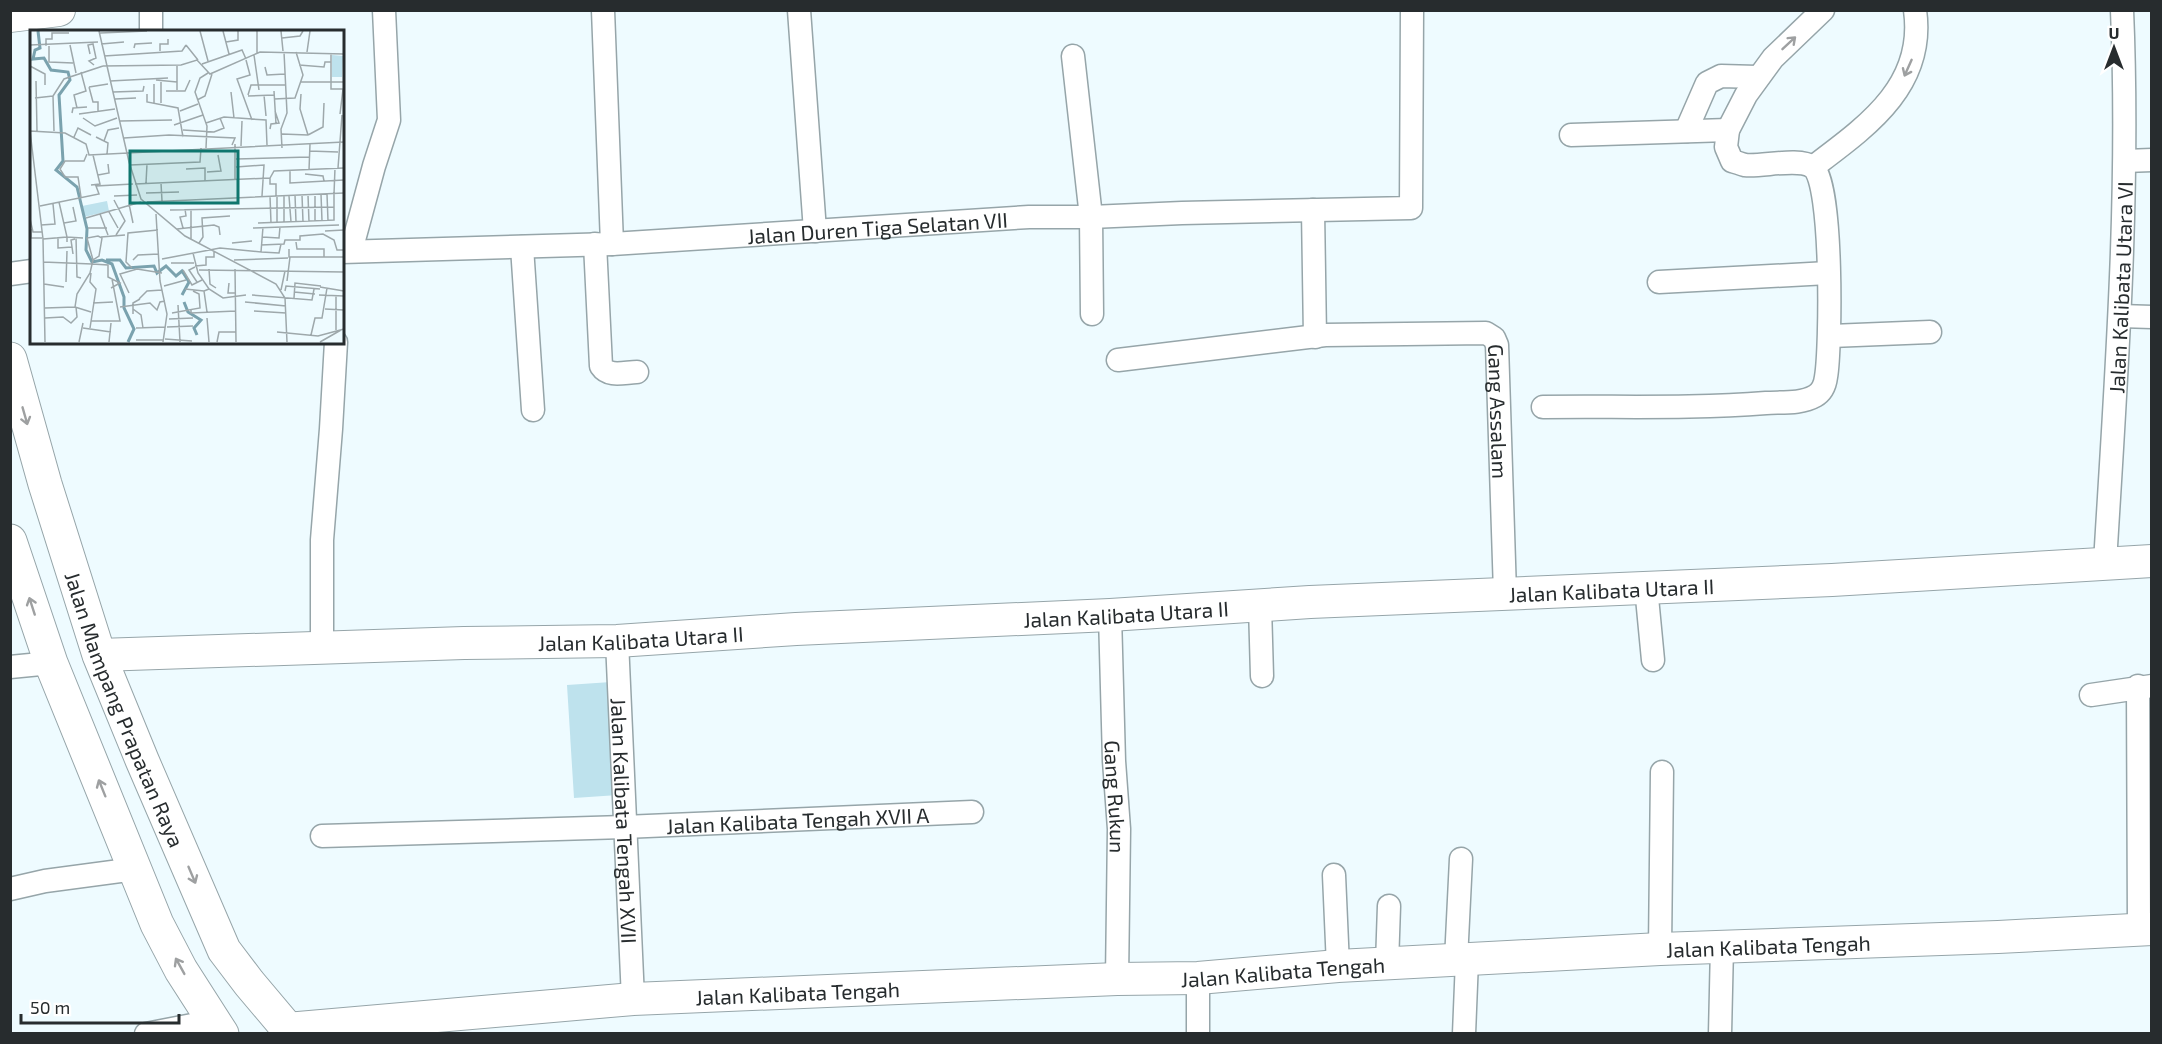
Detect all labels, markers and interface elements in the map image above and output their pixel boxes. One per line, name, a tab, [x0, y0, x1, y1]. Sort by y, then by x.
north arrow	[2084, 18, 2144, 78]
text: U	[2109, 23, 2119, 42]
inset map	[30, 30, 344, 344]
one-way arrow	[1781, 36, 1796, 50]
one-way arrow	[1902, 58, 1913, 76]
street label: Jalan Kalibata Utara VI	[2103, 181, 2136, 394]
street label: Jalan Duren Tiga Selatan VII	[746, 206, 1008, 248]
street label: Gang Assalam	[1484, 344, 1514, 479]
one-way arrow	[20, 406, 32, 425]
street label: Jalan Mampang Prapatan Raya	[61, 568, 190, 851]
street label: Jalan Kalibata Utara II	[1508, 572, 1715, 606]
street label: Jalan Kalibata Utara II	[1023, 595, 1230, 631]
one-way arrow	[26, 597, 37, 616]
street label: Jalan Kalibata Utara II	[538, 620, 744, 655]
street label: Jalan Kalibata Tengah XVII	[607, 697, 643, 944]
street label: Gang Rukun	[1101, 740, 1132, 854]
one-way arrow	[96, 779, 107, 798]
street label: Jalan Kalibata Tengah XVII A	[666, 801, 930, 838]
one-way arrow	[187, 866, 198, 884]
street label: Jalan Kalibata Tengah	[1666, 929, 1871, 961]
street label: Jalan Kalibata Tengah	[1181, 951, 1386, 991]
one-way arrow	[173, 958, 185, 975]
street label: Jalan Kalibata Tengah	[695, 975, 900, 1009]
scale bar	[21, 987, 178, 1025]
text: 50 m	[30, 996, 70, 1018]

